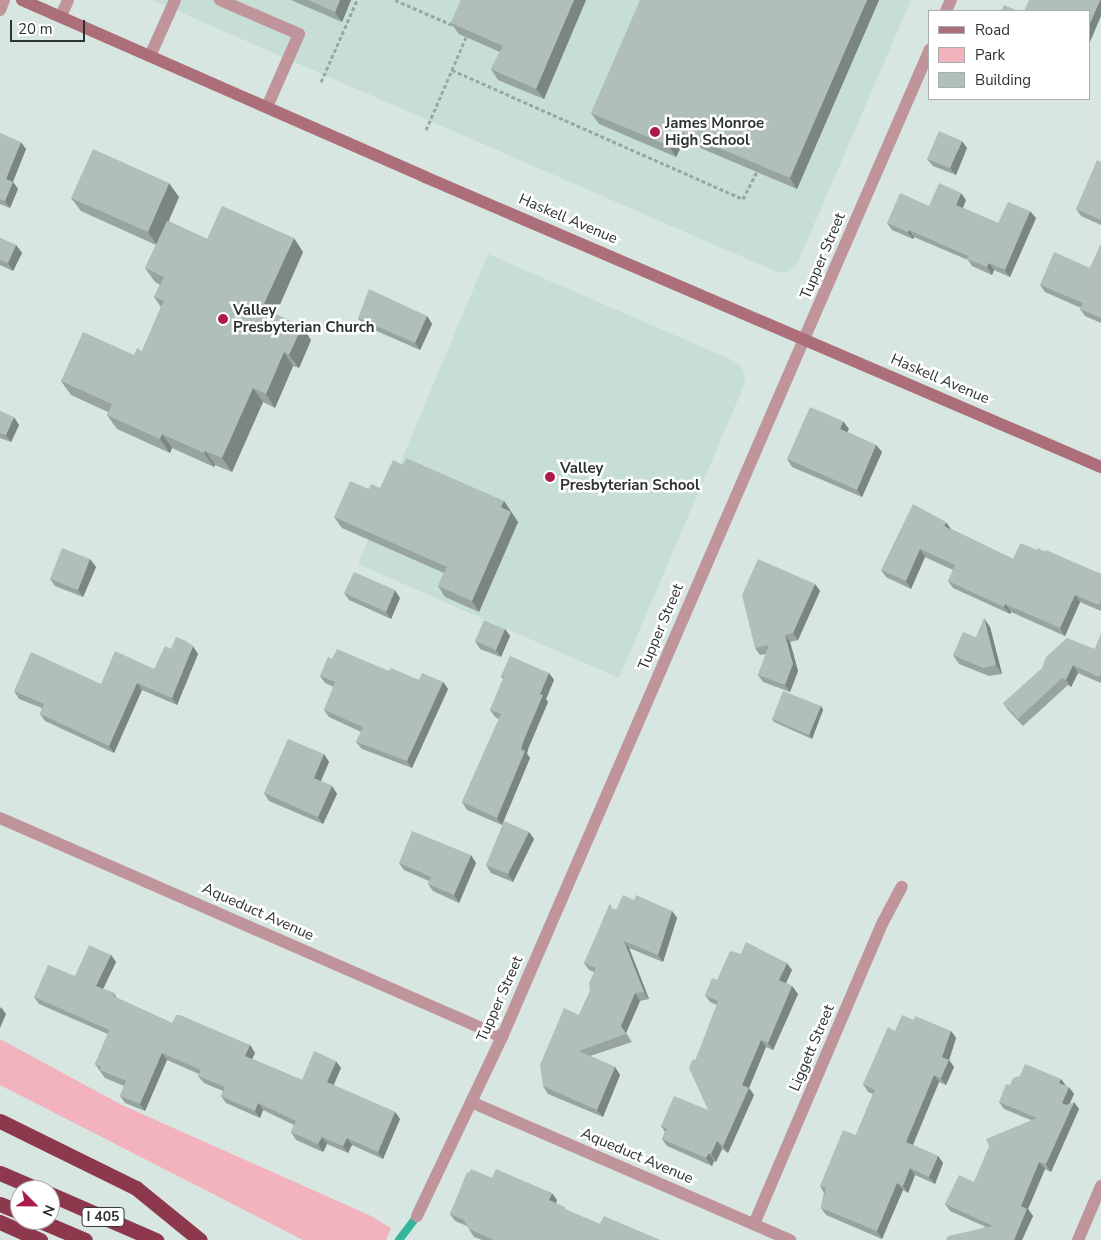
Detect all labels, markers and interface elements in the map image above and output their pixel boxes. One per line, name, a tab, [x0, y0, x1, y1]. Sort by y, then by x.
scale bar	[12, 10, 88, 42]
legend	[928, 10, 1091, 100]
text: 20 m	[18, 19, 53, 39]
text: Road	[975, 20, 1010, 40]
text: Park	[975, 45, 1005, 65]
text: Building	[975, 70, 1031, 90]
place label: James Monroe High School	[665, 114, 764, 149]
marker: James Monroe High School	[649, 126, 661, 138]
street label: Haskell Avenue	[516, 190, 620, 248]
street label: Tupper Street	[797, 210, 849, 302]
place label: Valley Presbyterian Church	[233, 301, 375, 336]
marker: Valley Presbyterian Church	[217, 313, 229, 325]
street label: Haskell Avenue	[888, 350, 992, 408]
place label: Valley Presbyterian School	[560, 459, 700, 494]
marker: Valley Presbyterian School	[544, 471, 556, 483]
street label: Tupper Street	[635, 581, 687, 673]
street label: Aqueduct Avenue	[199, 879, 317, 945]
street label: Tupper Street	[473, 953, 527, 1045]
street label: Liggett Street	[786, 1002, 838, 1094]
street label: Aqueduct Avenue	[578, 1124, 696, 1188]
north arrow	[10, 1180, 60, 1230]
text: N	[38, 1202, 59, 1219]
road number: I 405	[80, 1206, 126, 1228]

